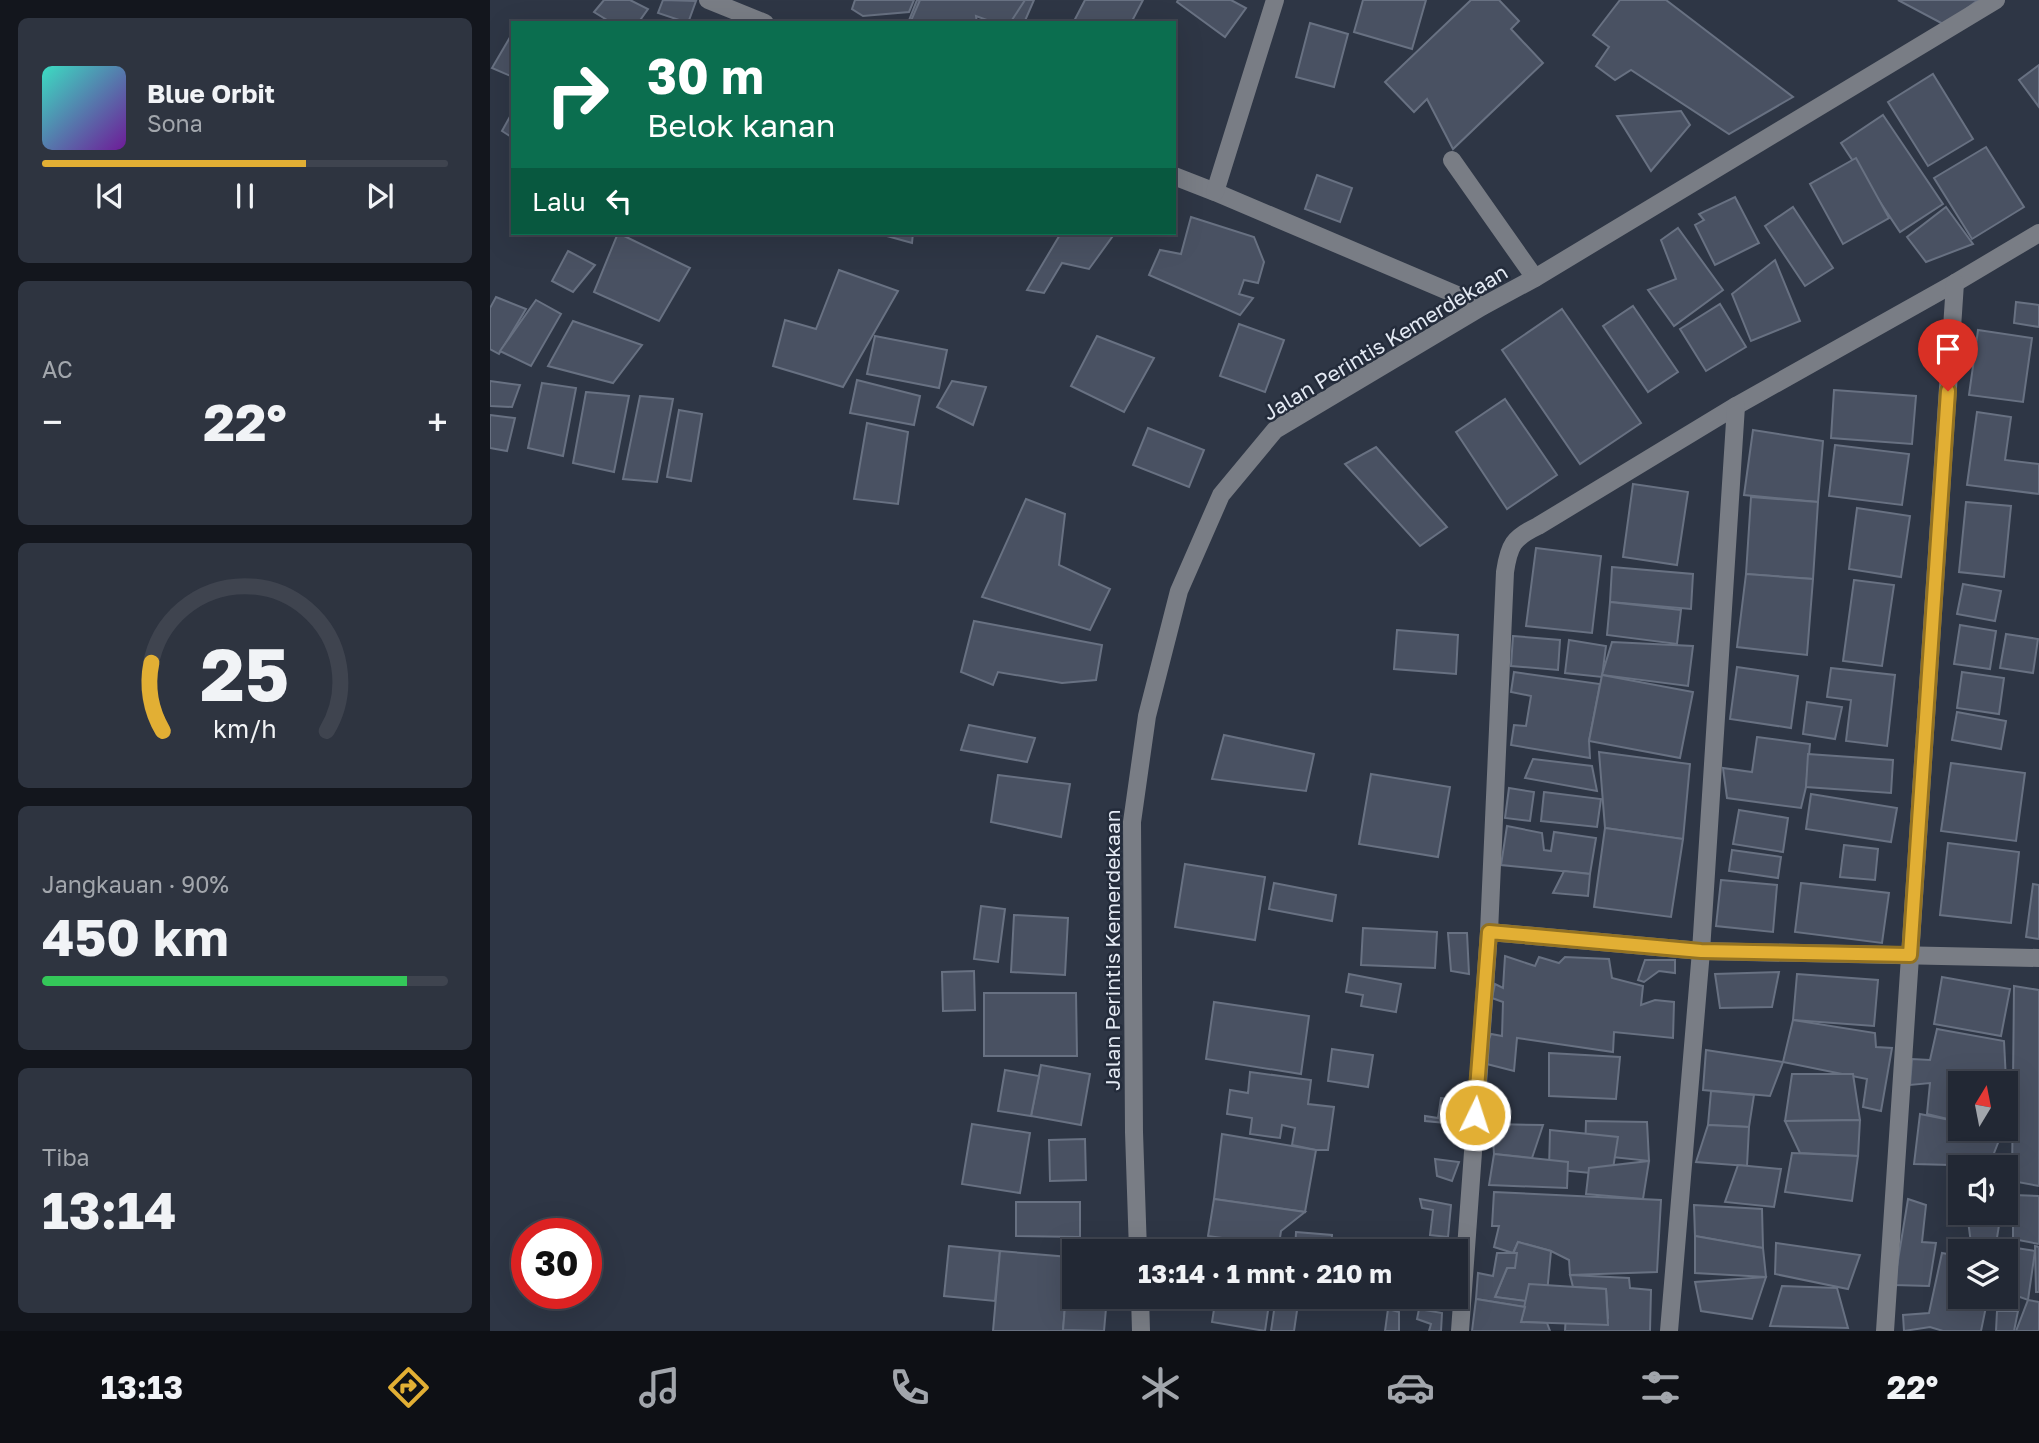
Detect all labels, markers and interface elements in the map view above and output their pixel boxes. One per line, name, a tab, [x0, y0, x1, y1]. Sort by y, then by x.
text: 30 m	[647, 46, 764, 105]
icon: right	[532, 49, 623, 140]
text: Blue Orbit	[147, 78, 275, 109]
text: Belok kanan	[647, 106, 835, 144]
text: Sona	[147, 109, 203, 137]
icon: previous	[91, 177, 129, 215]
icon: pause	[226, 177, 264, 215]
icon: next	[361, 177, 399, 215]
icon: left	[600, 182, 638, 220]
text: Lalu	[532, 186, 586, 217]
street label: Jalan Perintis Kemerdekaan	[1258, 258, 1512, 426]
pin	[1918, 319, 1978, 391]
icon: arrive	[1929, 330, 1967, 368]
text: AC	[42, 355, 73, 383]
text: 22°	[203, 390, 287, 452]
text: −	[42, 399, 63, 444]
text: +	[427, 399, 448, 444]
text: 25	[201, 631, 289, 718]
text: km/h	[213, 713, 277, 744]
street label: Jalan Perintis Kemerdekaan	[1099, 809, 1125, 1091]
text: Jangkauan · 90%	[42, 870, 229, 898]
text: 450 km	[42, 905, 229, 967]
north arrow	[1948, 1071, 2018, 1141]
map controls	[1948, 1071, 2018, 1309]
position arrow	[1438, 1078, 1512, 1152]
text: Tiba	[42, 1143, 90, 1171]
button: sound	[1948, 1155, 2018, 1225]
text: 13:14	[42, 1178, 176, 1240]
speed limit sign: 30	[511, 1218, 602, 1309]
button: layers	[1948, 1239, 2018, 1309]
text: 13:14 · 1 mnt · 210 m	[1138, 1258, 1392, 1289]
icon: directions	[384, 1363, 433, 1412]
icon: music	[635, 1363, 684, 1412]
icon: phone	[885, 1363, 934, 1412]
icon: climate	[1136, 1363, 1185, 1412]
icon: car	[1386, 1363, 1435, 1412]
icon: filters	[1636, 1363, 1685, 1412]
text: 13:13	[101, 1368, 183, 1406]
text: 22°	[1887, 1368, 1938, 1406]

